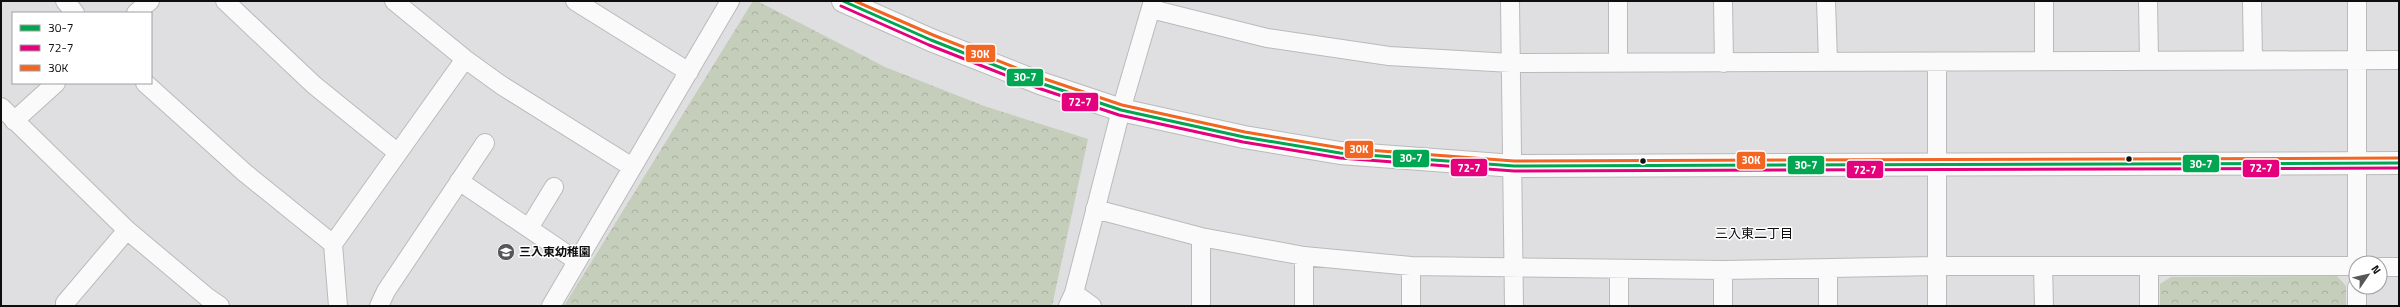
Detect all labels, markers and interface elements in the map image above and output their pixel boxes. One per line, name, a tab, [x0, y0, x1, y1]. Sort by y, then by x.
legend	[12, 12, 152, 84]
text: 30-7	[48, 18, 73, 37]
text: 72-7	[48, 38, 73, 57]
line badge: 30K	[965, 44, 996, 63]
text: 30K	[971, 46, 990, 62]
text: 30K	[48, 58, 68, 77]
line badge: 30-7	[1006, 68, 1044, 87]
text: 30-7	[1014, 69, 1036, 85]
line badge: 72-7	[1061, 92, 1099, 112]
text: 72-7	[1069, 94, 1091, 110]
line badge: 30K	[1344, 140, 1374, 159]
text: 30K	[1350, 141, 1369, 157]
line badge: 30-7	[1392, 149, 1430, 168]
text: 30-7	[1400, 150, 1422, 166]
line badge: 30K	[1736, 151, 1766, 170]
text: 30K	[1742, 152, 1761, 168]
unlabelled marker	[2124, 154, 2134, 164]
line badge: 30-7	[2182, 154, 2220, 173]
line badge: 30-7	[1787, 155, 1825, 175]
unlabelled marker	[1638, 156, 1648, 166]
text: 30-7	[2190, 156, 2212, 172]
text: 30-7	[1795, 157, 1817, 173]
line badge: 72-7	[1450, 158, 1488, 177]
line badge: 72-7	[2242, 159, 2280, 178]
text: 72-7	[1458, 160, 1480, 176]
line badge: 72-7	[1846, 160, 1884, 179]
text: 72-7	[2250, 160, 2272, 176]
text: 72-7	[1854, 162, 1876, 178]
district label: 三入東二丁目	[1715, 223, 1793, 243]
school or university icon: 三入東幼稚園	[496, 242, 516, 262]
place label: 三入東幼稚園	[519, 242, 591, 261]
north arrow	[2348, 255, 2388, 295]
text: N	[2368, 262, 2385, 277]

